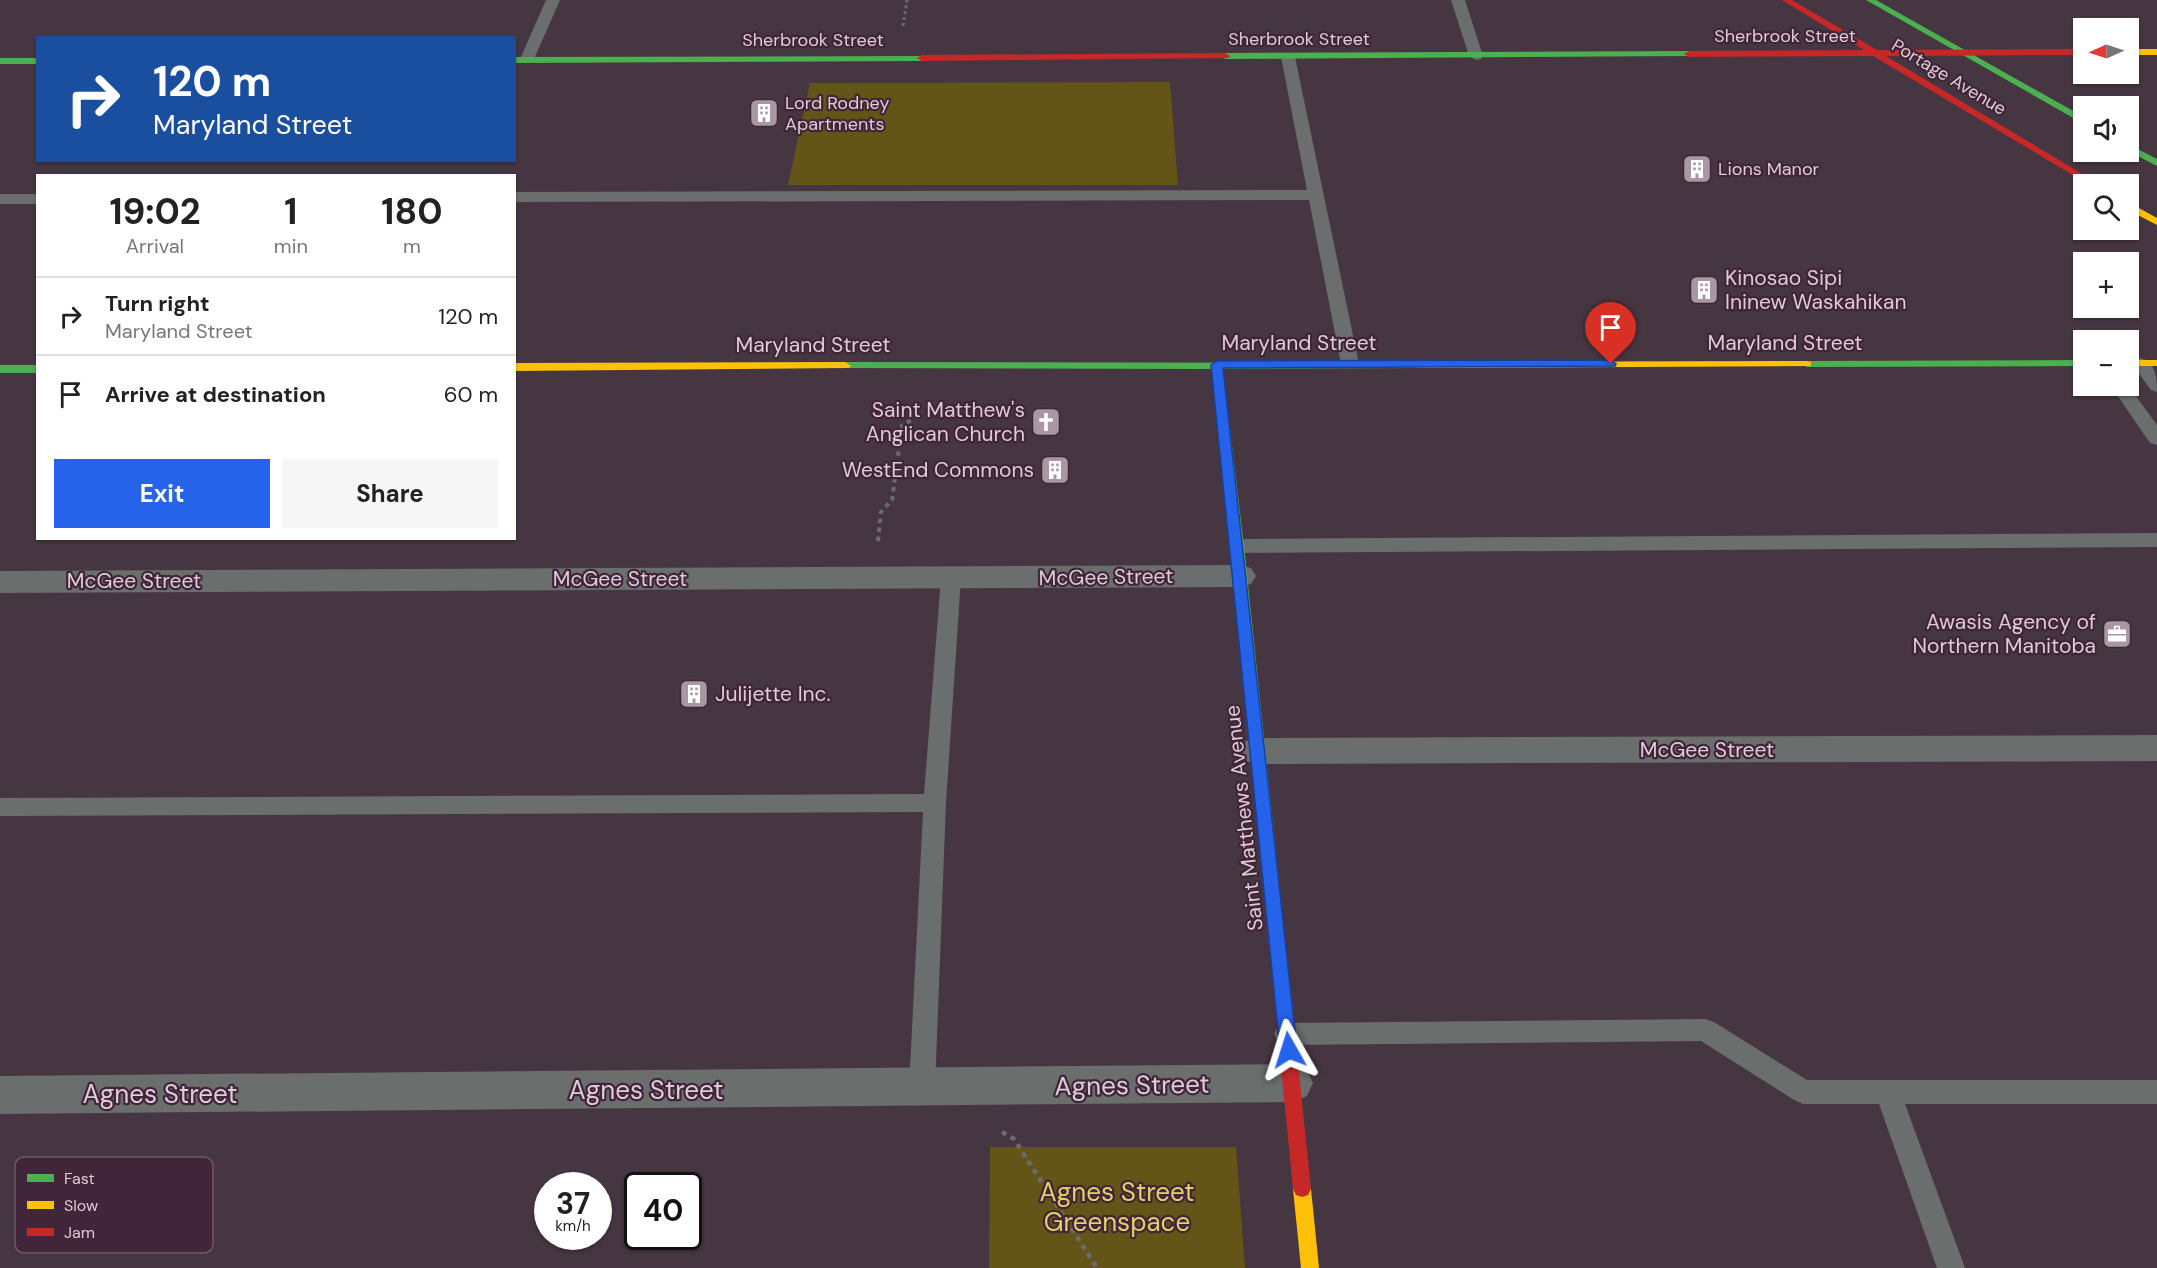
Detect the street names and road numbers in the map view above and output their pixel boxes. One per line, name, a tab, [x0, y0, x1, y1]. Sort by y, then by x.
street label: Sherbrook Street	[1714, 24, 1856, 48]
street label: Sherbrook Street	[1228, 27, 1370, 51]
street label: Sherbrook Street	[742, 28, 884, 52]
street label: Portage Avenue	[1887, 33, 2011, 121]
street label: Maryland Street	[1222, 329, 1376, 357]
street label: Maryland Street	[1708, 329, 1862, 357]
street label: Maryland Street	[736, 331, 890, 359]
street label: McGee Street	[1038, 562, 1174, 592]
street label: McGee Street	[553, 565, 687, 593]
street label: McGee Street	[67, 567, 201, 595]
street label: Saint Matthews Avenue	[1218, 704, 1270, 932]
street label: McGee Street	[1640, 736, 1774, 764]
street label: Agnes Street	[1054, 1067, 1210, 1103]
street label: Agnes Street	[568, 1073, 724, 1107]
street label: Agnes Street	[82, 1077, 238, 1111]

